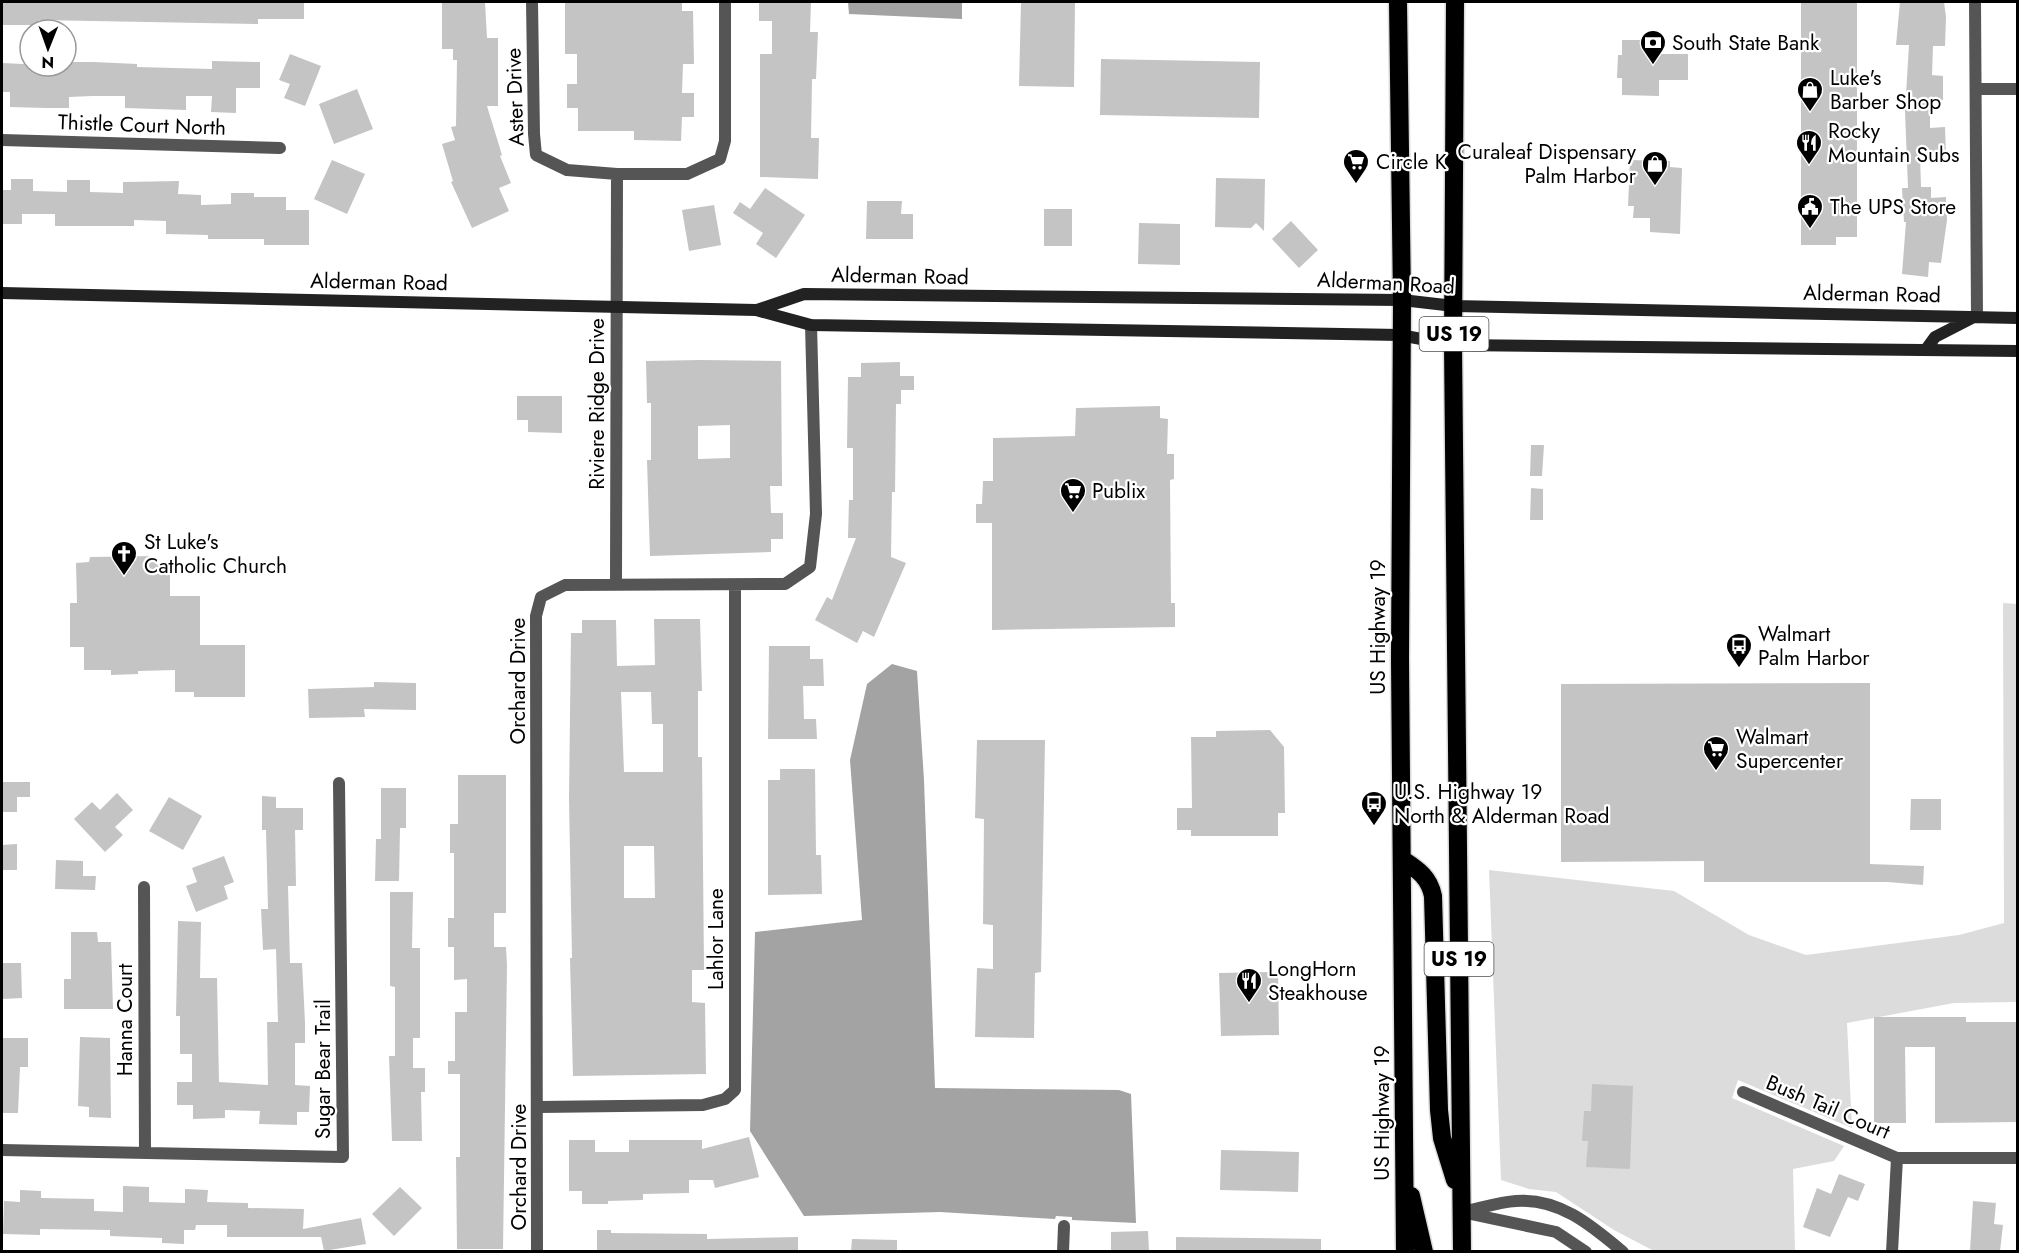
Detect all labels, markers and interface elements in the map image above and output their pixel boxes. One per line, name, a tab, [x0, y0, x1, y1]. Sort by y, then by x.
north arrow	[18, 18, 78, 78]
bank icon: South State Bank	[1638, 28, 1668, 66]
place label: South State Bank	[1672, 28, 1820, 58]
street label: Aster Drive	[498, 47, 532, 147]
text: N	[41, 51, 54, 74]
place label: Luke's Barber Shop	[1830, 63, 1941, 117]
shop icon: Luke's Barber Shop	[1795, 75, 1825, 113]
street label: Thistle Court North	[57, 107, 227, 143]
place label: Rocky Mountain Subs	[1828, 116, 1959, 170]
restaurant icon: Rocky Mountain Subs	[1794, 128, 1824, 166]
place label: Curaleaf Dispensary Palm Harbor	[1458, 137, 1637, 191]
supermarket icon: Circle K	[1341, 147, 1371, 185]
place label: Circle K	[1376, 147, 1447, 177]
shop icon: Curaleaf Dispensary Palm Harbor	[1640, 149, 1670, 187]
public building icon: The UPS Store	[1795, 192, 1825, 230]
place label: The UPS Store	[1830, 192, 1956, 222]
street label: Alderman Road	[831, 260, 969, 292]
street label: Alderman Road	[1316, 264, 1456, 302]
street label: Alderman Road	[310, 266, 448, 298]
street label: Alderman Road	[1803, 278, 1941, 310]
road number: US 19	[1420, 317, 1488, 351]
street label: Riviere Ridge Drive	[582, 318, 612, 490]
supermarket icon: Publix	[1058, 476, 1088, 514]
place label: Publix	[1092, 476, 1145, 506]
place label: St Luke's Catholic Church	[144, 527, 287, 581]
church icon: St Luke's Catholic Church	[109, 539, 139, 577]
street label: US Highway 19	[1363, 559, 1393, 695]
street label: Orchard Drive	[503, 617, 533, 744]
place label: Walmart Palm Harbor	[1758, 619, 1870, 673]
bus stop icon: Walmart Palm Harbor	[1724, 631, 1754, 669]
place label: Walmart Supercenter	[1736, 722, 1844, 776]
supermarket icon: Walmart Supercenter	[1701, 734, 1731, 772]
place label: U.S. Highway 19 North & Alderman Road	[1394, 777, 1610, 831]
bus stop icon: U.S. Highway 19 North & Alderman Road	[1359, 789, 1389, 827]
street label: Lahlor Lane	[701, 888, 731, 990]
road number: US 19	[1424, 942, 1494, 976]
place label: LongHorn Steakhouse	[1268, 954, 1368, 1008]
street label: Hanna Court	[110, 964, 140, 1076]
restaurant icon: LongHorn Steakhouse	[1234, 966, 1264, 1004]
street label: Sugar Bear Trail	[308, 999, 338, 1139]
street label: US Highway 19	[1367, 1045, 1397, 1181]
street label: Bush Tail Court	[1761, 1067, 1895, 1147]
street label: Orchard Drive	[504, 1103, 534, 1230]

